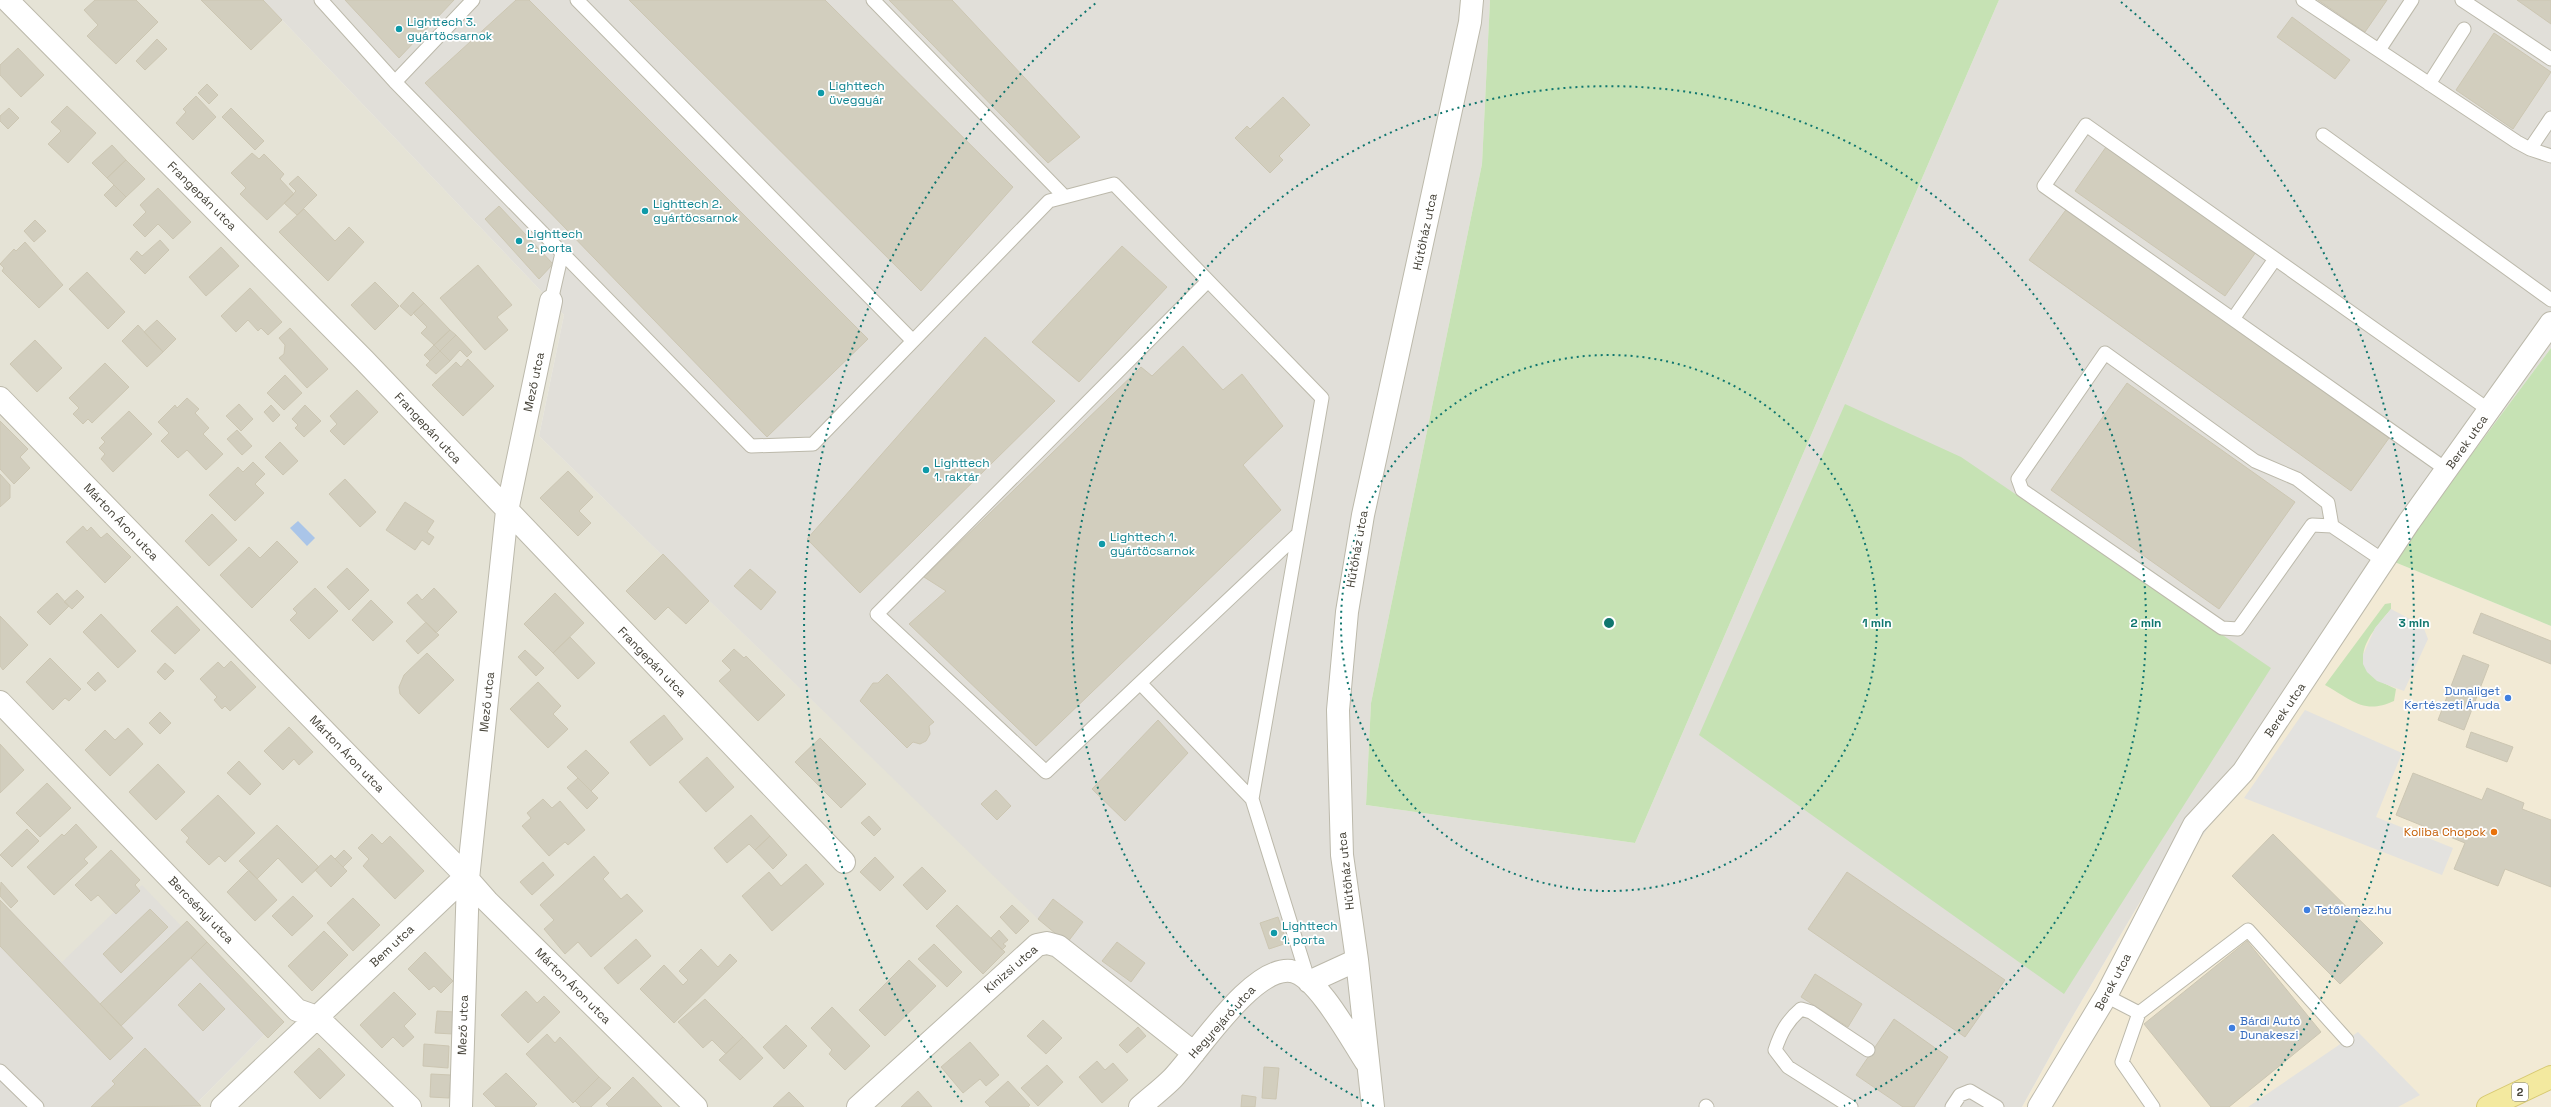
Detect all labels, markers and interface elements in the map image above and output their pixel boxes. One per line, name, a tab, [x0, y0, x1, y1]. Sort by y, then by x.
place label: Lighttech 3. gyártöcsarnok	[407, 14, 493, 44]
marker: Lighttech 3. gyártöcsarnok	[394, 24, 404, 34]
place label: Lighttech üveggyár	[829, 78, 885, 108]
marker: Lighttech üveggyár	[816, 88, 826, 98]
street label: Frangepán utca	[164, 158, 240, 234]
street label: Hűtőház utca	[1409, 192, 1441, 272]
place label: Lighttech 2. gyártöcsarnok	[653, 196, 739, 226]
marker: Lighttech 2. gyártöcsarnok	[640, 206, 650, 216]
place label: Lighttech 2. porta	[527, 226, 583, 256]
marker: Lighttech 2. porta	[514, 236, 524, 246]
street label: Mező utca	[520, 351, 548, 413]
street label: Frangepán utca	[391, 389, 465, 467]
street label: Berek utca	[2442, 412, 2492, 472]
place label: Lighttech 1. raktár	[934, 455, 990, 485]
marker: Lighttech 1. raktár	[921, 465, 931, 475]
street label: Márton Áron utca	[80, 480, 162, 564]
street label: Hűtőház utca	[1342, 509, 1372, 589]
place label: Lighttech 1. gyártöcsarnok	[1110, 529, 1196, 559]
marker: Lighttech 1. gyártöcsarnok	[1097, 539, 1107, 549]
text: 1 min	[1862, 615, 1892, 631]
text: 2 min	[2130, 615, 2162, 631]
text: 3 min	[2398, 615, 2430, 631]
centre of rings	[1602, 616, 1616, 630]
street label: Frangepán utca	[614, 623, 690, 701]
street label: Mező utca	[476, 671, 498, 733]
street label: Berek utca	[2261, 679, 2309, 740]
place label: Dunaliget Kertészeti Áruda	[2404, 683, 2500, 713]
marker: Dunaliget Kertészeti Áruda	[2503, 693, 2513, 703]
street label: Márton Áron utca	[306, 712, 388, 796]
place label: Koliba Chopok	[2404, 824, 2487, 840]
marker: Koliba Chopok	[2489, 827, 2499, 837]
street label: Hűtőház utca	[1334, 831, 1358, 911]
street label: Bercsényi utca	[165, 873, 237, 947]
place label: Tetőlemez.hu	[2315, 902, 2392, 918]
marker: Tetőlemez.hu	[2302, 905, 2312, 915]
place label: Lighttech 1. porta	[1282, 918, 1338, 948]
street label: Bem utca	[366, 921, 418, 971]
marker: Lighttech 1. porta	[1269, 928, 1279, 938]
street label: Kinizsi utca	[981, 941, 1041, 997]
street label: Márton Áron utca	[532, 945, 615, 1028]
street label: Berek utca	[2091, 950, 2135, 1013]
street label: Hegyrejáró utca	[1185, 982, 1259, 1062]
street label: Mező utca	[454, 994, 472, 1056]
place label: Bárdi Autó Dunakeszi	[2240, 1013, 2300, 1043]
marker: Bárdi Autó Dunakeszi	[2227, 1023, 2237, 1033]
road number: 2	[2512, 1083, 2528, 1101]

